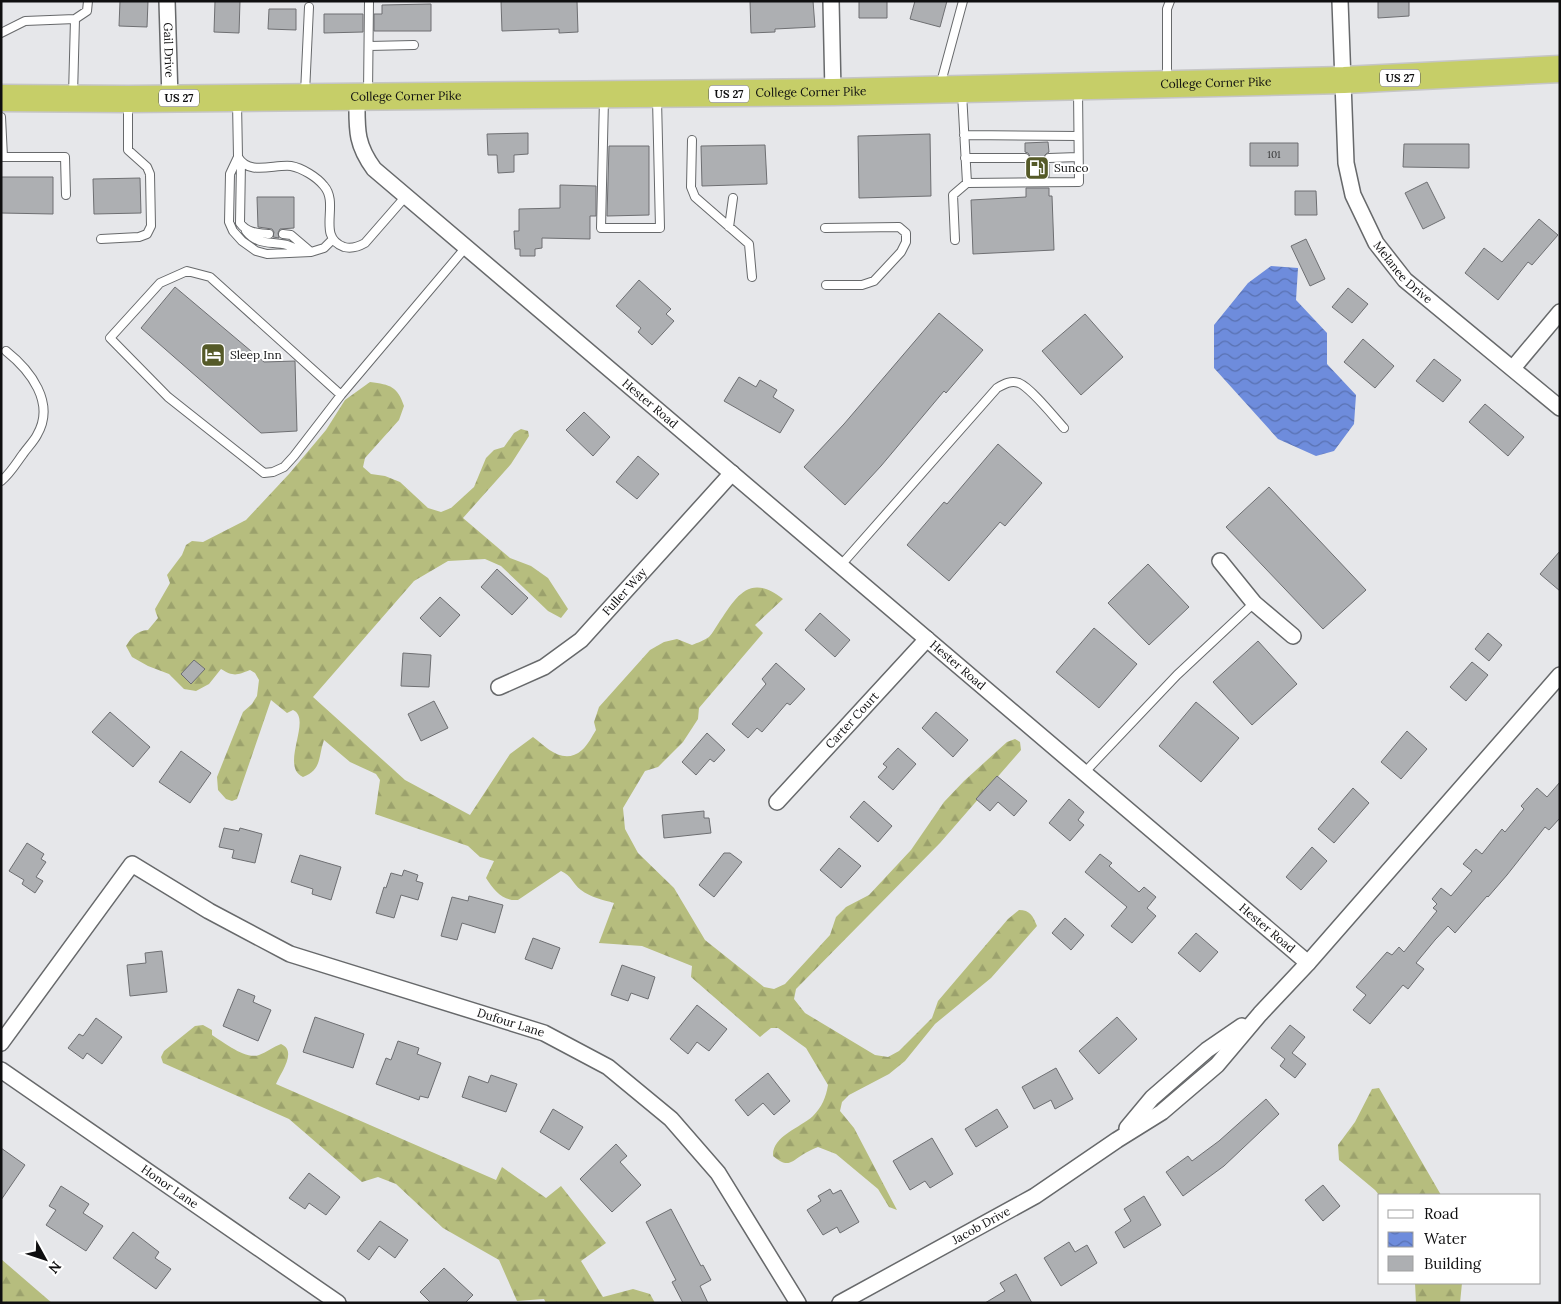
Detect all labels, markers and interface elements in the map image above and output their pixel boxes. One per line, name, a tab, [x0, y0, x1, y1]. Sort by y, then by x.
street label: Gail Drive	[161, 22, 177, 78]
road number: US 27	[1380, 70, 1420, 86]
street label: College Corner Pike	[1160, 74, 1272, 91]
street label: College Corner Pike	[755, 83, 867, 100]
road number: US 27	[709, 86, 749, 102]
street label: College Corner Pike	[350, 88, 462, 104]
road number: US 27	[159, 90, 199, 106]
house number: 101	[1267, 148, 1281, 161]
fuel station icon: Sunco	[1024, 155, 1050, 181]
place label: Sunco	[1054, 160, 1089, 175]
street label: Melanee Drive	[1370, 238, 1436, 307]
hotel icon: Sleep Inn	[200, 342, 226, 368]
place label: Sleep Inn	[230, 347, 282, 362]
street label: Hester Road	[619, 375, 681, 431]
street label: Fuller Way	[599, 564, 650, 618]
street label: Hester Road	[927, 637, 989, 693]
street label: Carter Court	[822, 688, 882, 752]
street label: Hester Road	[1236, 900, 1298, 956]
street label: Dufour Lane	[475, 1005, 547, 1040]
street label: Honor Lane	[138, 1161, 202, 1211]
legend	[1378, 1194, 1541, 1284]
street label: Jacob Drive	[948, 1203, 1013, 1248]
text: Road	[1424, 1204, 1459, 1223]
text: Water	[1424, 1229, 1467, 1248]
north arrow	[20, 1234, 70, 1284]
text: Building	[1424, 1254, 1482, 1273]
text: N	[44, 1257, 65, 1277]

